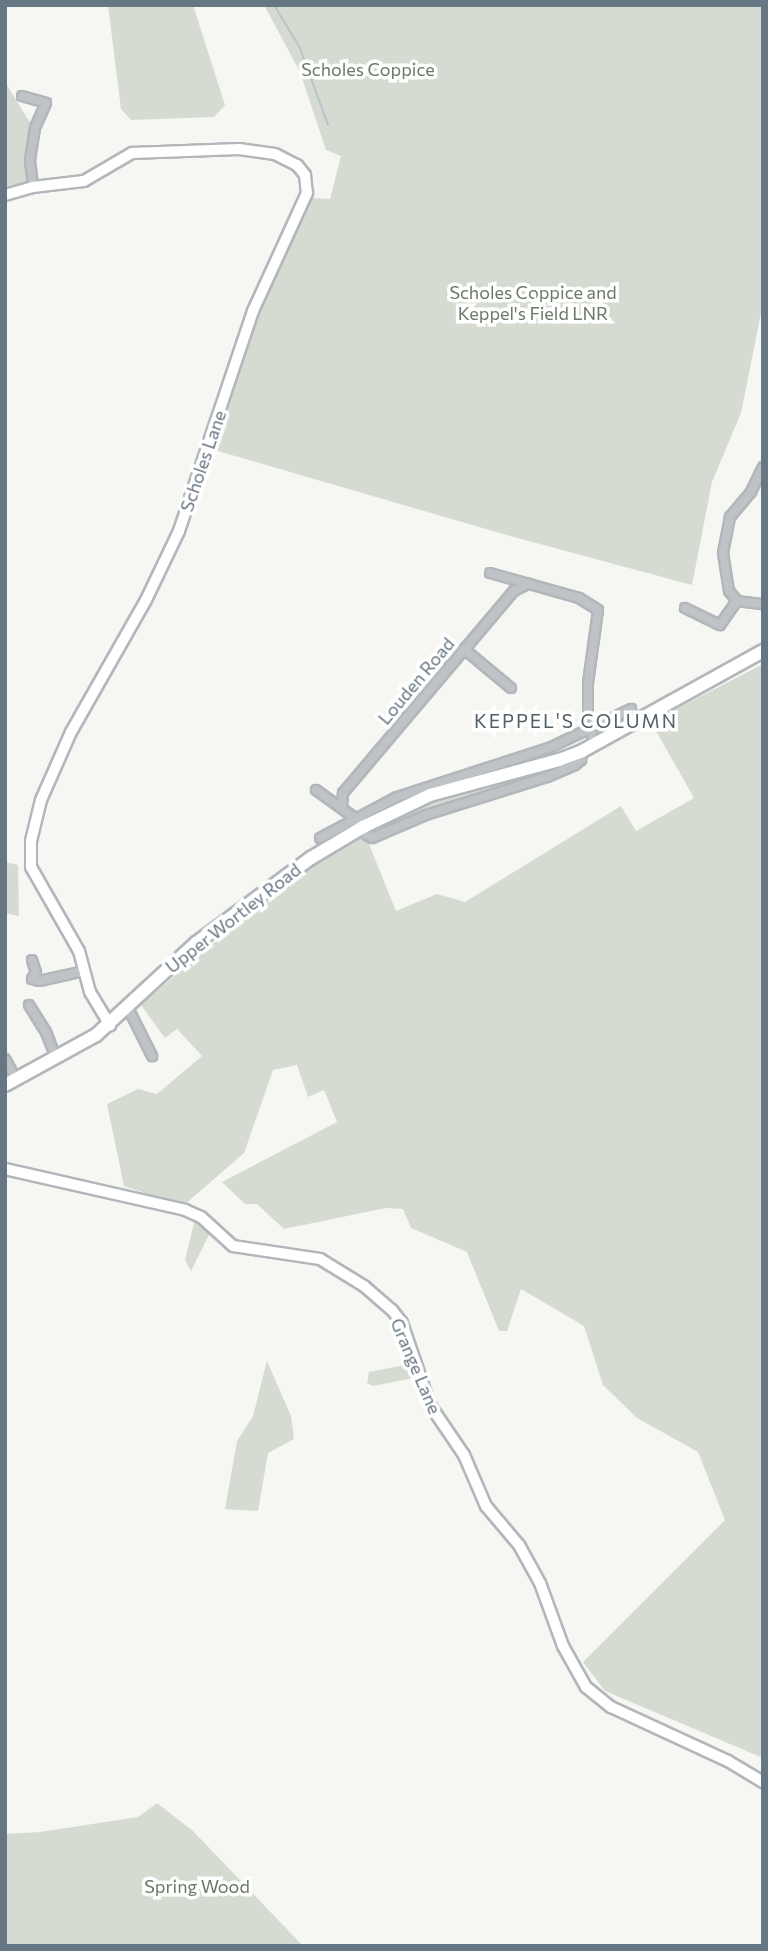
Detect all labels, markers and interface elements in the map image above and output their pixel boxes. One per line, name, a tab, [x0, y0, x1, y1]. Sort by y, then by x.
park label: Scholes Coppice	[301, 58, 435, 80]
park label: Scholes Coppice and Keppel's Field LNR	[449, 282, 617, 324]
street label: Scholes Lane	[176, 407, 230, 515]
street label: Louden Road	[373, 633, 459, 729]
district label: KEPPEL'S COLUMN	[476, 710, 676, 732]
street label: Upper Wortley Road	[161, 859, 305, 977]
street label: Grange Lane	[386, 1315, 446, 1417]
park label: Spring Wood	[144, 1875, 250, 1897]

